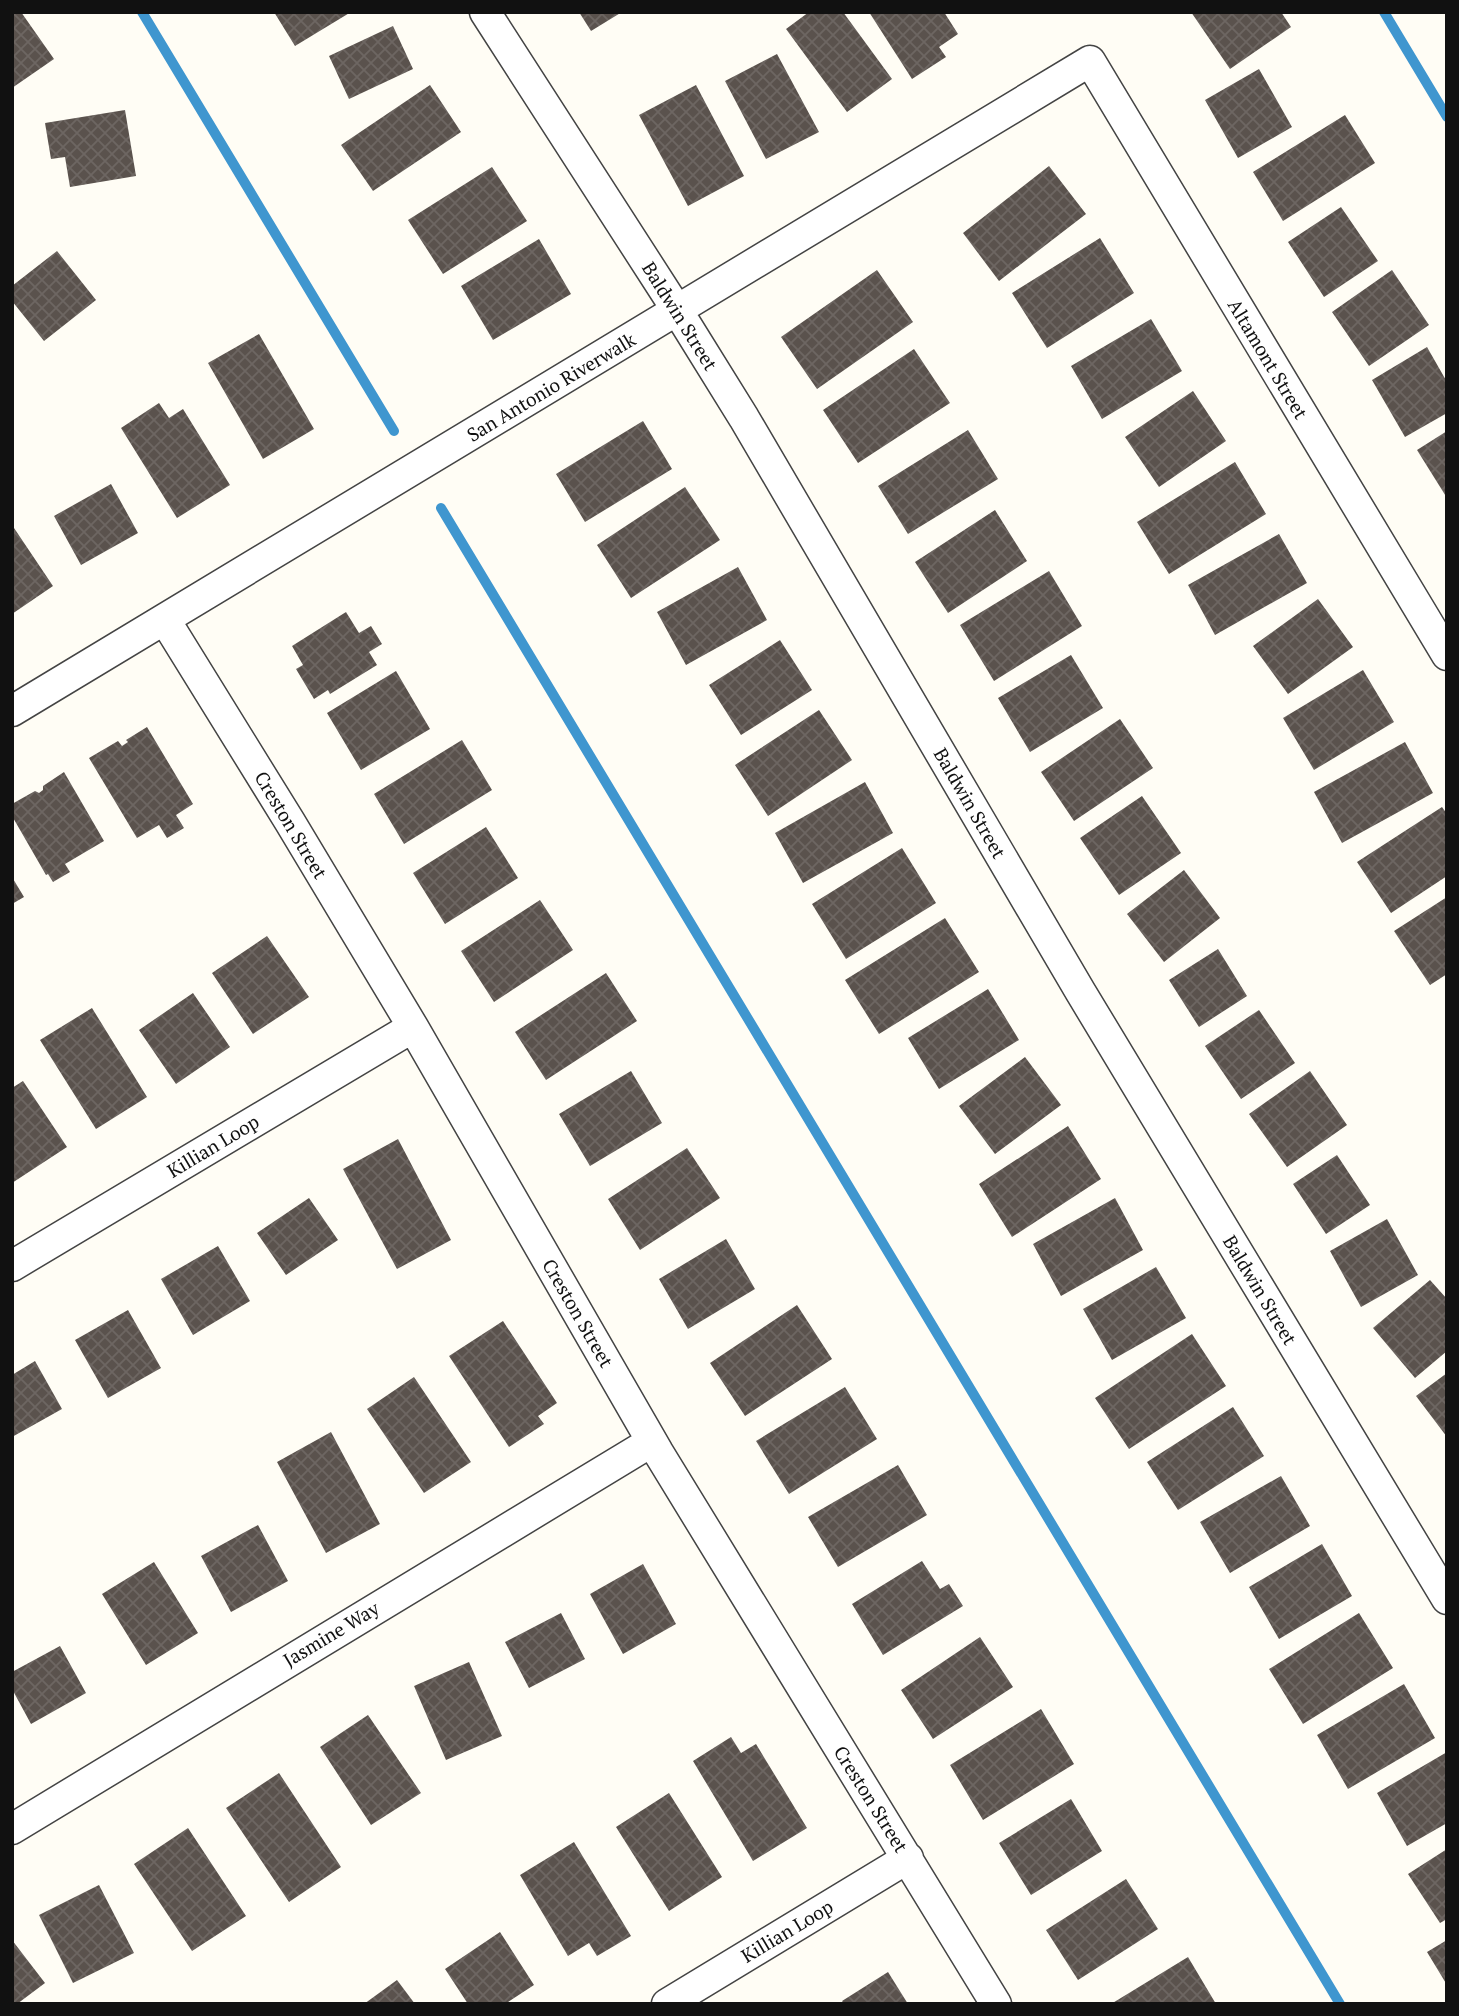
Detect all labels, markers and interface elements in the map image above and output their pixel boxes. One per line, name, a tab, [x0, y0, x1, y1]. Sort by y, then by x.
street label: Baldwin Street	[637, 257, 724, 375]
street label: Altamont Street	[1223, 294, 1314, 423]
street label: San Antonio Riverwalk	[462, 326, 640, 447]
street label: Baldwin Street	[929, 743, 1012, 863]
street label: Creston Street	[249, 766, 333, 883]
street label: Killian Loop	[162, 1108, 263, 1183]
street label: Baldwin Street	[1218, 1230, 1303, 1349]
street label: Creston Street	[537, 1254, 620, 1372]
street label: Jasmine Way	[278, 1595, 384, 1672]
street label: Creston Street	[829, 1741, 914, 1857]
street label: Killian Loop	[736, 1893, 837, 1968]

